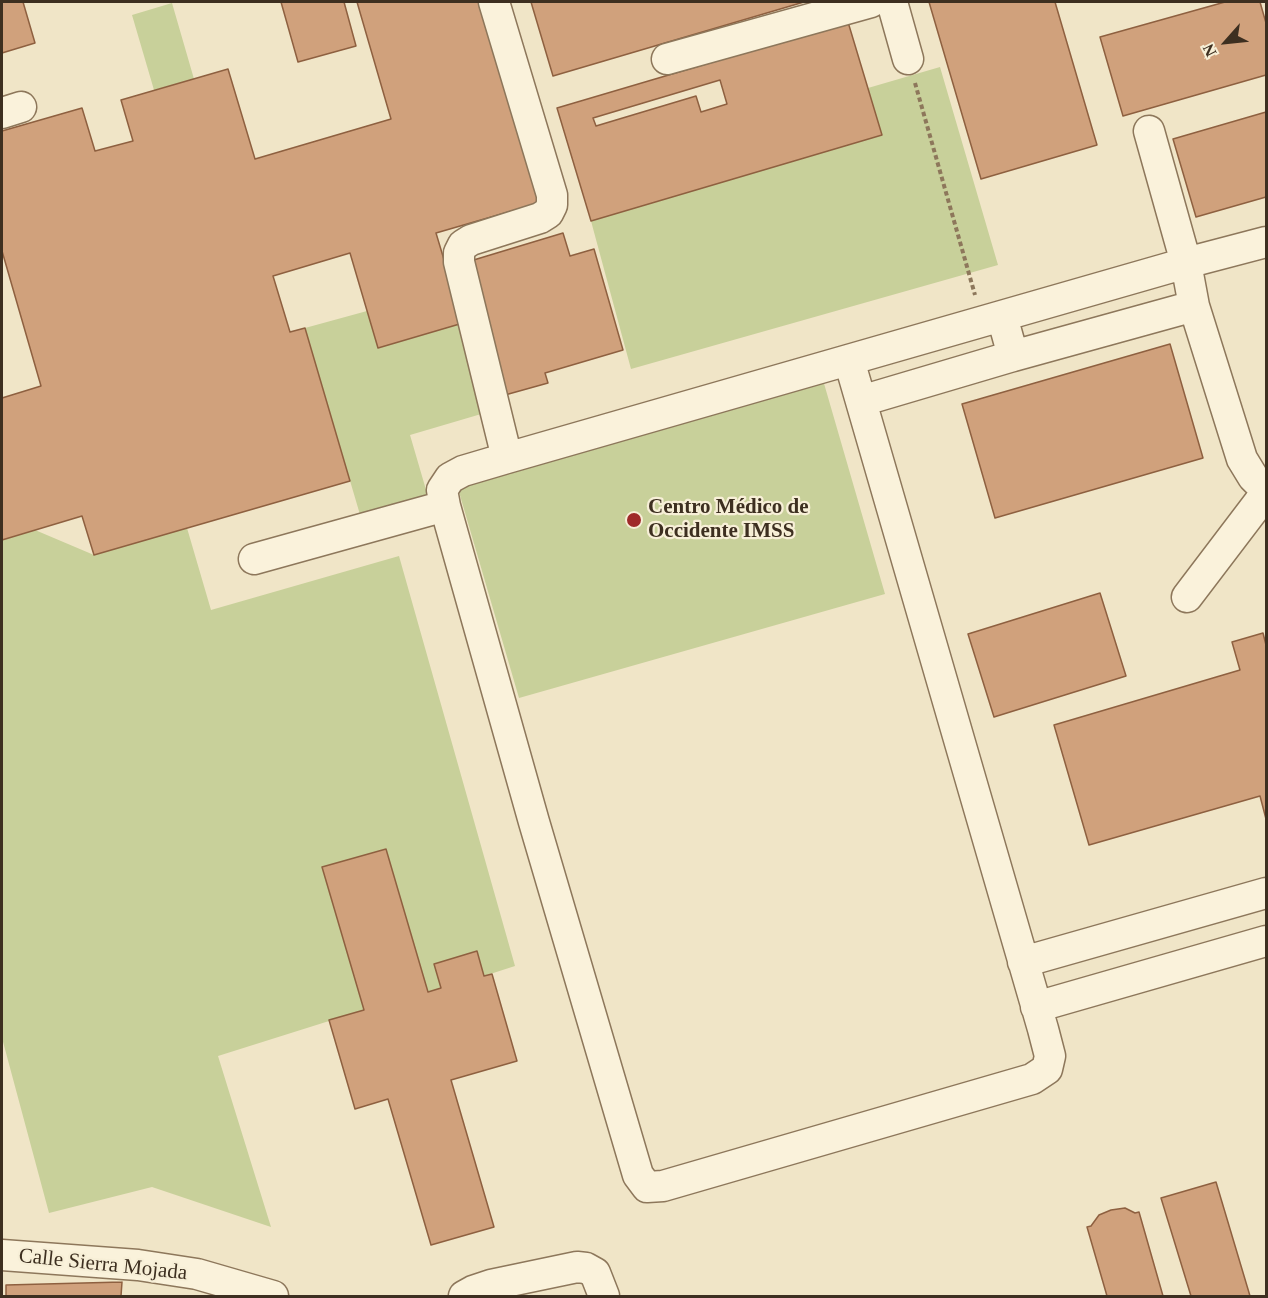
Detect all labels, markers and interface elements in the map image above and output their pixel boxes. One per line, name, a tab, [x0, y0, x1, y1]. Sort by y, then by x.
north arrow	[1196, 12, 1256, 72]
text: N	[1199, 41, 1220, 59]
place label: Centro Médico de Occidente IMSS	[648, 495, 809, 545]
marker: Centro Médico de Occidente IMSS	[625, 511, 643, 529]
street label: Calle Sierra Mojada	[18, 1244, 188, 1286]

